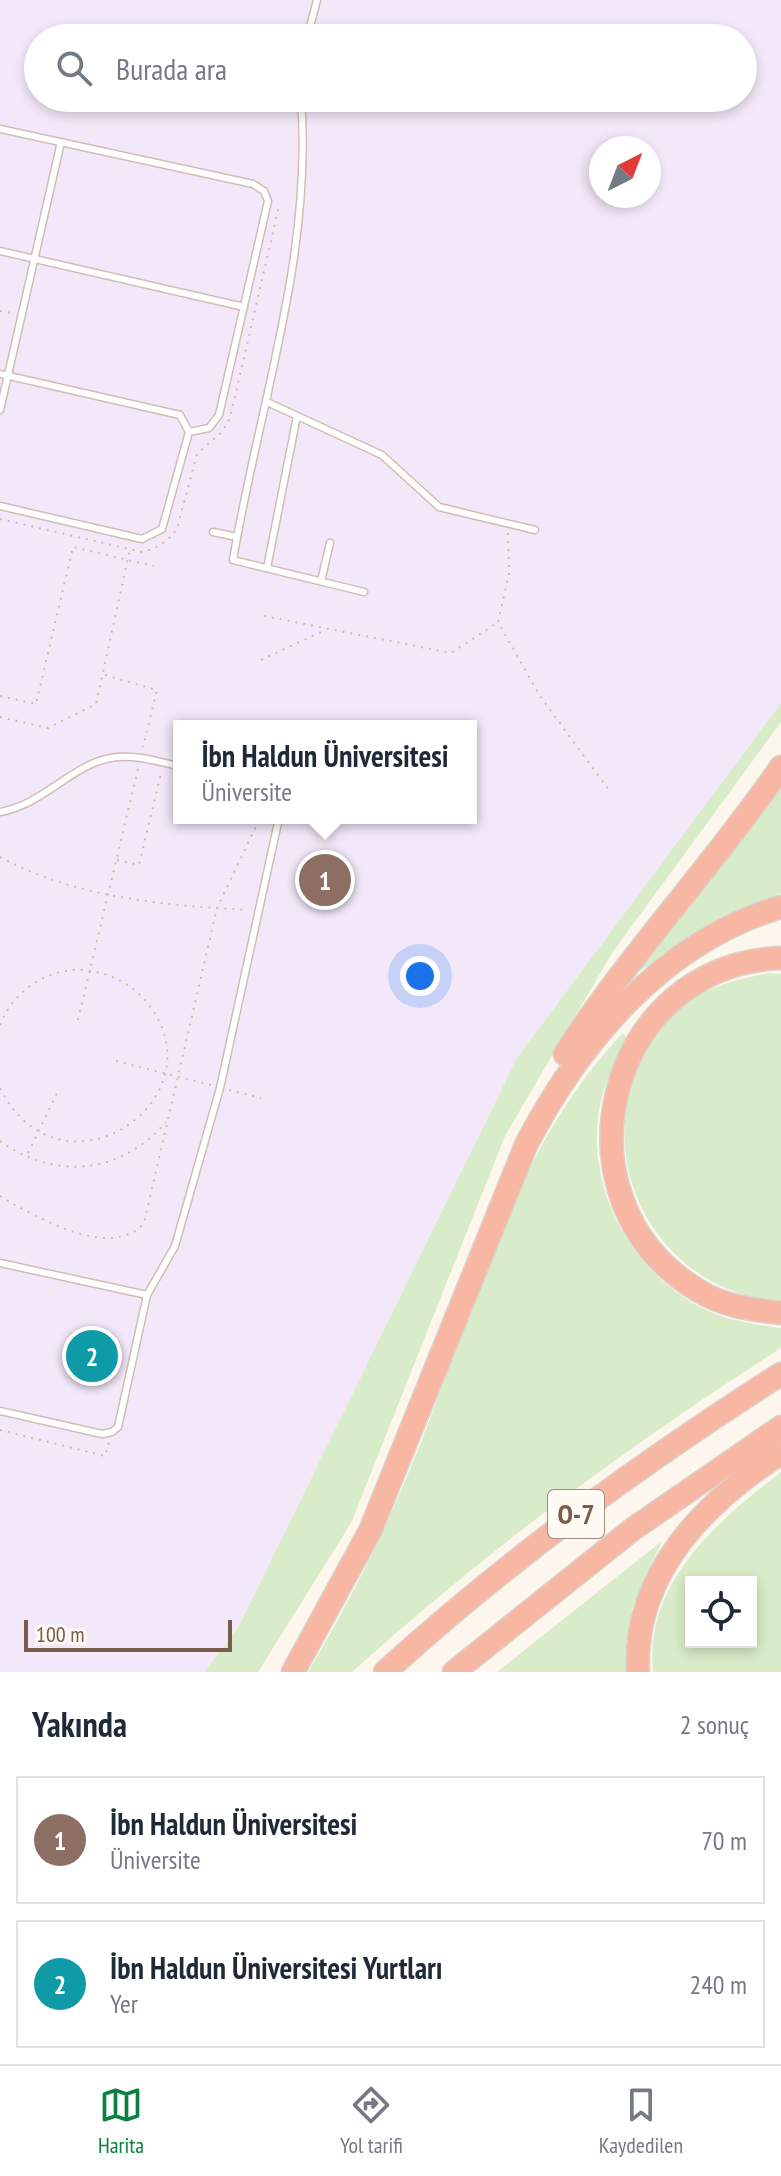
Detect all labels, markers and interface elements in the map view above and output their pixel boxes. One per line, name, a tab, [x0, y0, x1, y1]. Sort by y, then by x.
search box	[24, 24, 757, 112]
icon: search	[52, 46, 96, 90]
text: Burada ara	[116, 49, 227, 88]
north arrow	[589, 136, 661, 208]
popup	[173, 720, 477, 824]
text: İbn Haldun Üniversitesi	[201, 736, 449, 775]
text: Üniversite	[201, 775, 292, 808]
pin: 1	[299, 850, 351, 910]
your location	[400, 956, 440, 996]
pin: 2	[66, 1326, 118, 1386]
road number: O-7	[548, 1490, 604, 1538]
map controls	[685, 1576, 757, 1648]
button: locate	[685, 1576, 757, 1648]
scale bar	[24, 1616, 232, 1652]
text: 100 m	[36, 1620, 85, 1648]
text: Yakında	[32, 1702, 127, 1746]
text: 2 sonuç	[680, 1708, 749, 1741]
text: İbn Haldun Üniversitesi	[110, 1804, 357, 1843]
text: 1	[54, 1824, 66, 1857]
text: 70 m	[701, 1824, 747, 1857]
text: Üniversite	[110, 1843, 201, 1876]
text: İbn Haldun Üniversitesi Yurtları	[110, 1948, 443, 1987]
text: 2	[54, 1968, 66, 2001]
text: 240 m	[689, 1968, 747, 2001]
text: Yer	[110, 1987, 138, 2020]
tab: Harita	[98, 2083, 144, 2159]
tab: Yol tarifi	[340, 2083, 403, 2159]
tab: Kaydedilen	[599, 2083, 683, 2159]

